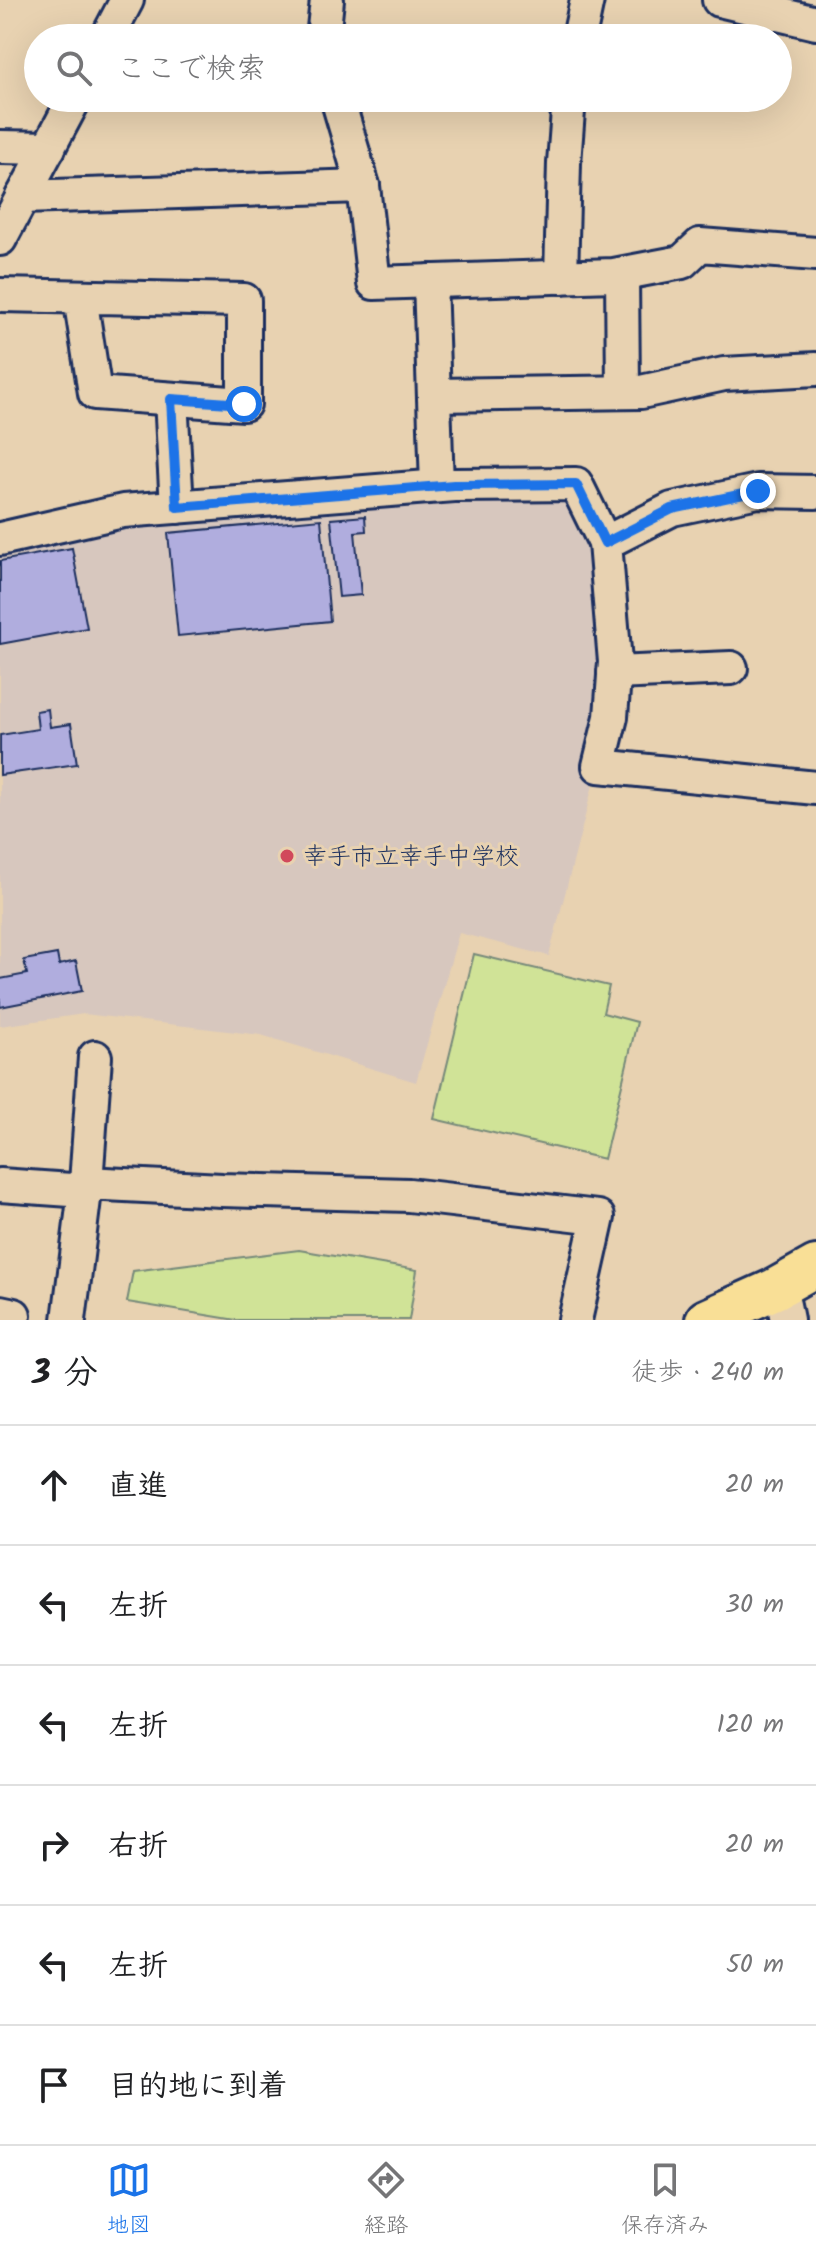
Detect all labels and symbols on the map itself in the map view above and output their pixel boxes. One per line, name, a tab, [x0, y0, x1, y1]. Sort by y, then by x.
route start	[226, 386, 262, 422]
route end	[740, 473, 776, 509]
place label: 幸手市立幸手中学校	[303, 838, 519, 877]
marker: 幸手市立幸手中学校	[278, 847, 296, 865]

